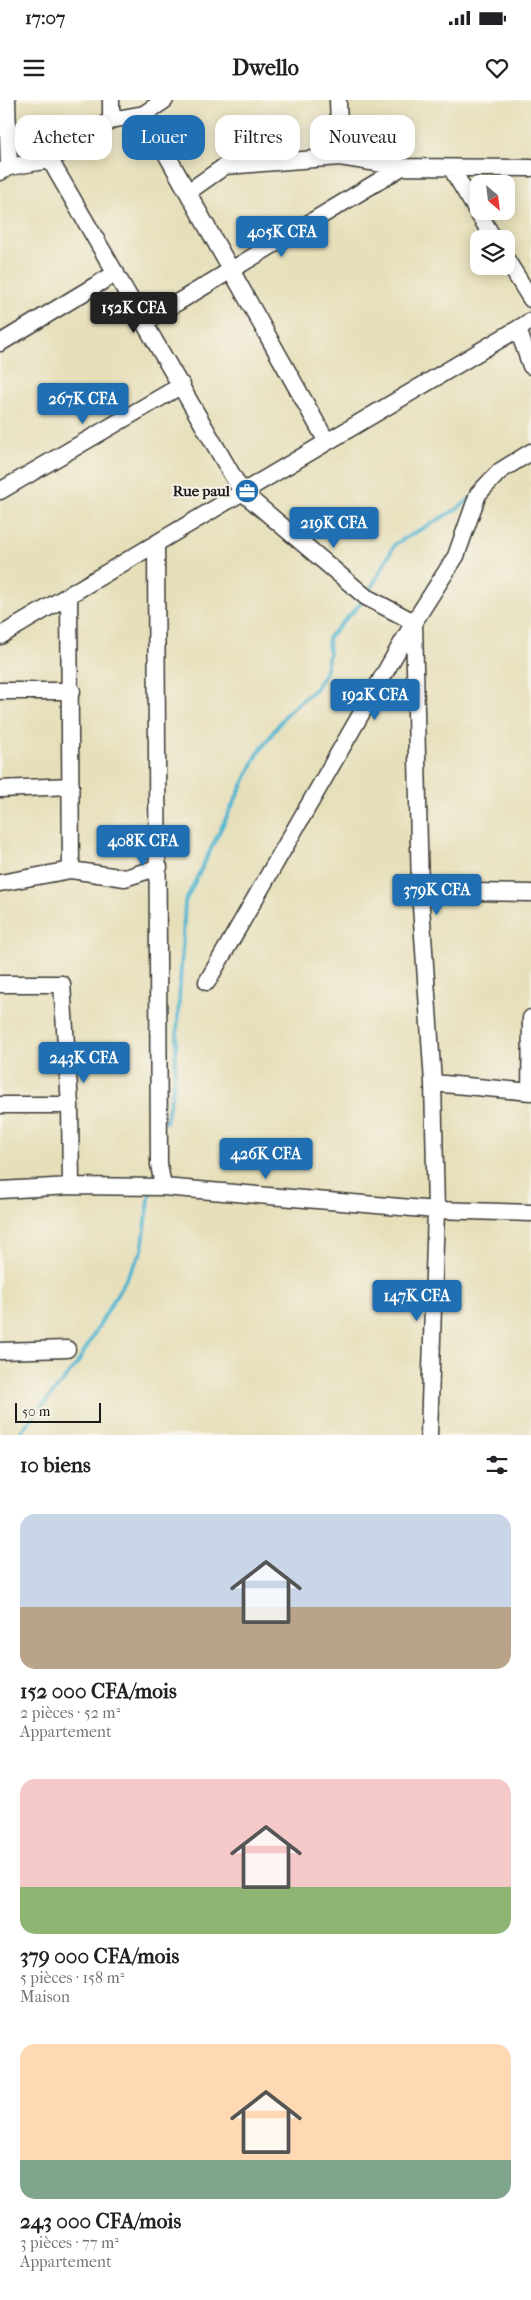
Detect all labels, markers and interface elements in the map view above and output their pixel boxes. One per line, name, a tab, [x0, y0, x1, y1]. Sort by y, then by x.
text: 17:07	[25, 7, 65, 29]
icon: menu	[20, 54, 48, 82]
icon: heart	[483, 54, 511, 82]
text: Dwello	[232, 55, 299, 81]
chip: Acheter	[15, 115, 112, 160]
chip: Louer	[122, 115, 205, 160]
chip: Filtres	[215, 115, 300, 160]
chip: Nouveau	[310, 115, 415, 160]
north arrow	[470, 175, 515, 220]
map controls	[470, 175, 515, 275]
pin: 405K CFA	[230, 216, 334, 258]
text: 405K CFA	[247, 222, 317, 241]
button: layers	[470, 230, 515, 275]
pin: 152K CFA	[82, 292, 186, 334]
text: 152K CFA	[101, 298, 167, 317]
pin: 267K CFA	[31, 382, 135, 425]
text: 267K CFA	[48, 389, 118, 408]
office icon: Rue paul	[234, 478, 260, 504]
place label: Rue paul	[173, 482, 231, 500]
pin: 219K CFA	[282, 506, 386, 549]
text: 219K CFA	[301, 513, 367, 532]
pin: 192K CFA	[323, 678, 427, 721]
text: 192K CFA	[342, 685, 408, 704]
pin: 408K CFA	[91, 824, 195, 867]
text: 408K CFA	[108, 831, 178, 850]
pin: 379K CFA	[385, 874, 489, 916]
text: 379K CFA	[403, 880, 471, 899]
pin: 243K CFA	[32, 1042, 136, 1084]
text: 243K CFA	[50, 1048, 118, 1067]
pin: 426K CFA	[214, 1138, 318, 1180]
text: 426K CFA	[231, 1144, 301, 1163]
pin: 147K CFA	[365, 1280, 469, 1322]
text: 147K CFA	[384, 1286, 450, 1305]
scale bar	[15, 1400, 101, 1423]
text: 50 m	[22, 1403, 50, 1420]
icon: filters	[483, 1451, 511, 1479]
text: 10 biens	[20, 1453, 91, 1477]
icon: home	[221, 1547, 311, 1637]
text: 152 000 CFA/mois	[20, 1679, 177, 1703]
text: 2 pièces · 52 m²	[20, 1703, 120, 1722]
text: Appartement	[20, 1722, 112, 1741]
icon: home	[221, 1812, 311, 1902]
text: 379 000 CFA/mois	[20, 1944, 179, 1968]
text: 5 pièces · 158 m²	[20, 1968, 124, 1987]
text: Maison	[20, 1987, 70, 2006]
icon: home	[221, 2077, 311, 2167]
text: 243 000 CFA/mois	[20, 2209, 181, 2233]
text: 3 pièces · 77 m²	[20, 2233, 119, 2252]
text: Appartement	[20, 2252, 112, 2271]

